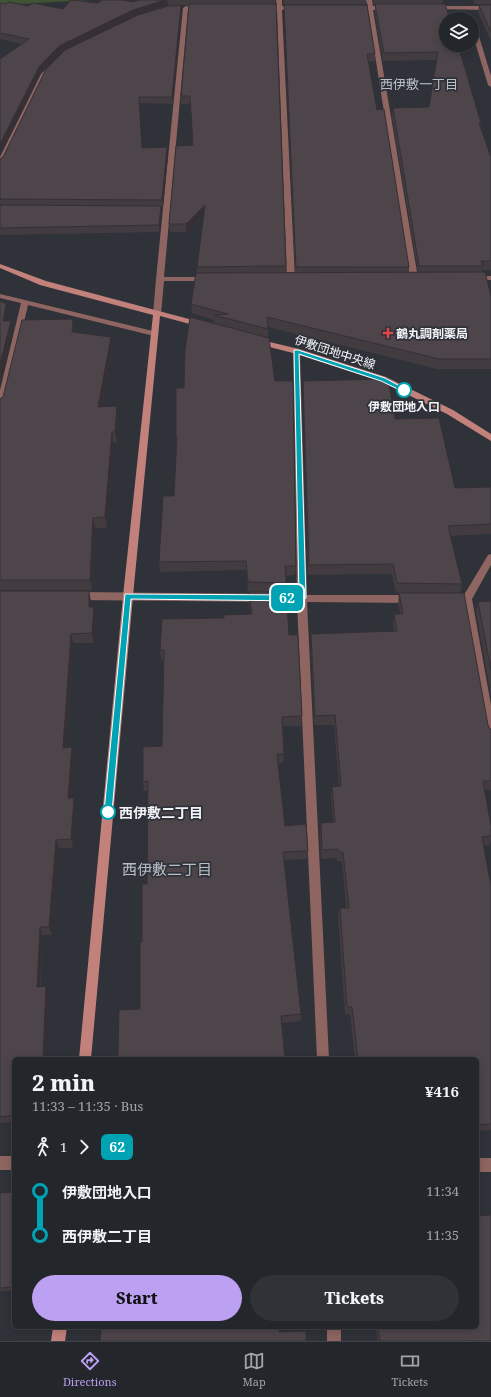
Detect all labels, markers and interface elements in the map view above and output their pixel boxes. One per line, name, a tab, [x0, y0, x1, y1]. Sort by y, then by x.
map controls	[439, 12, 479, 52]
button: layers	[439, 12, 479, 52]
district label: 西伊敷一丁目	[380, 75, 458, 93]
place label: 鶴丸調剤薬局	[396, 325, 468, 342]
marker: 鶴丸調剤薬局	[383, 328, 393, 338]
street label: 伊敷団地中央線	[292, 331, 378, 373]
marker: 伊敷団地入口	[396, 382, 412, 398]
place label: 伊敷団地入口	[368, 398, 440, 415]
line badge: 62	[269, 585, 305, 611]
text: 62	[279, 588, 295, 607]
place label: 西伊敷二丁目	[119, 803, 203, 822]
marker: 西伊敷二丁目	[100, 804, 116, 820]
district label: 西伊敷二丁目	[122, 859, 212, 879]
text: 2 min	[32, 1067, 95, 1097]
text: ¥416	[425, 1081, 459, 1101]
text: 11:33 – 11:35 · Bus	[32, 1097, 143, 1115]
icon: walk	[32, 1136, 54, 1158]
icon: forward	[73, 1136, 95, 1158]
text: 62	[109, 1137, 125, 1156]
text: 1	[60, 1138, 67, 1156]
text: 伊敷団地入口	[62, 1182, 152, 1202]
text: 11:34	[426, 1182, 459, 1200]
text: 西伊敷二丁目	[62, 1226, 152, 1246]
text: 11:35	[426, 1226, 459, 1244]
button: Start	[32, 1275, 242, 1321]
button: Tickets	[250, 1275, 459, 1321]
tab: Directions	[63, 1350, 117, 1389]
tab: Map	[242, 1350, 266, 1389]
tab: Tickets	[391, 1350, 428, 1389]

